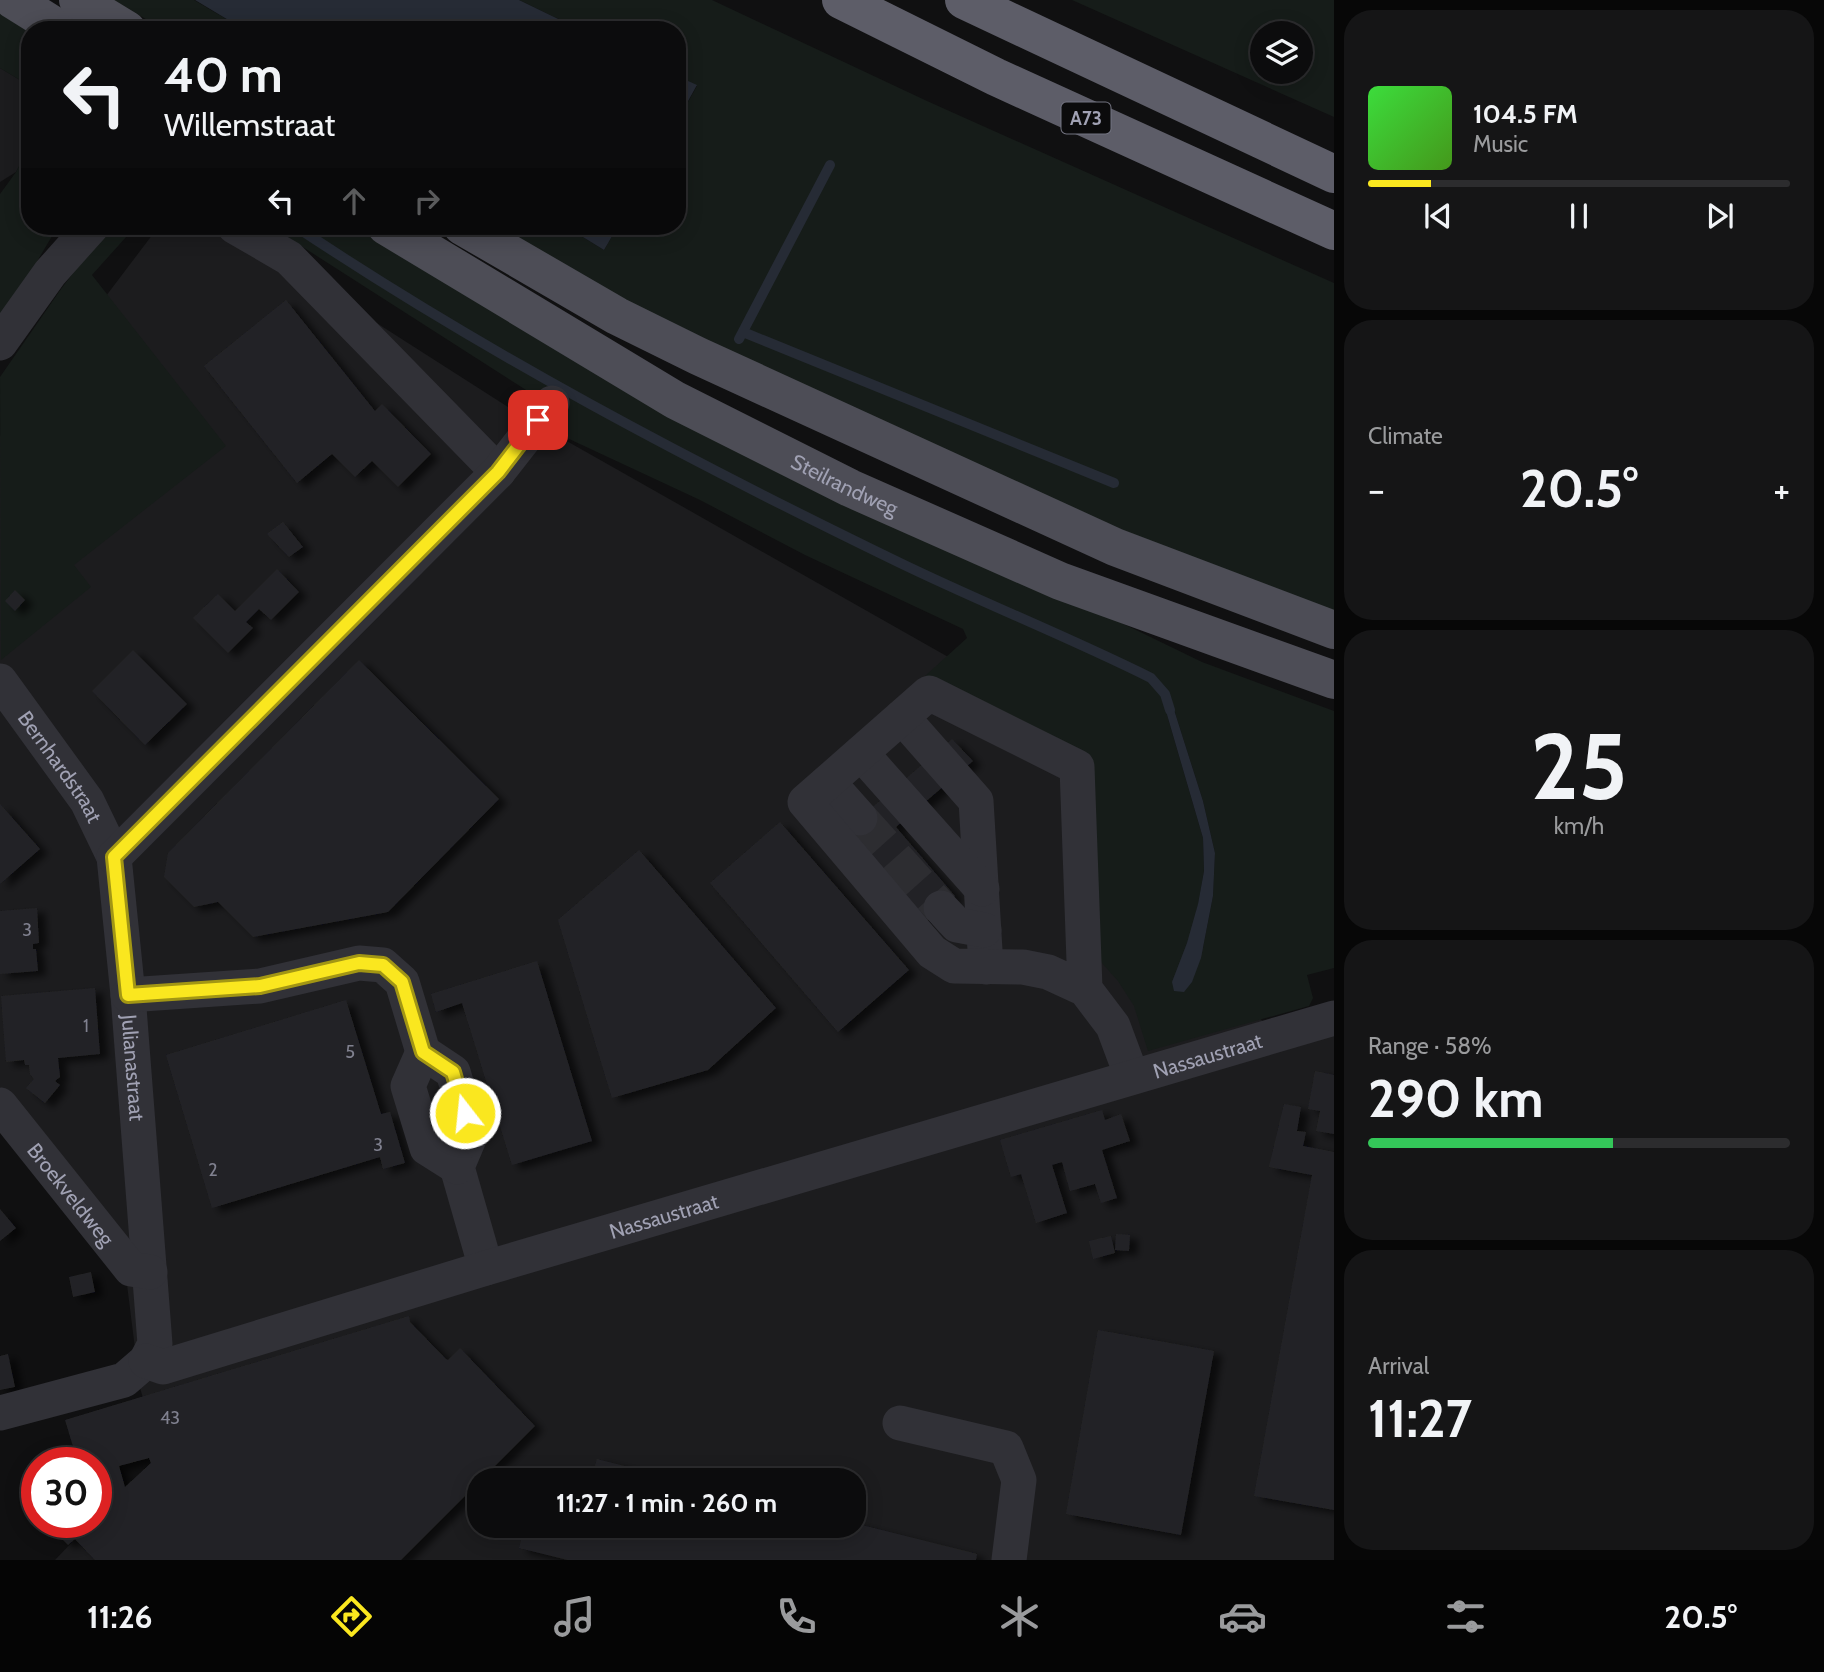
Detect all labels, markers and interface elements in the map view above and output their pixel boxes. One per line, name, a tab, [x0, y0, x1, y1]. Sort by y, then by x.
map controls	[1250, 21, 1313, 84]
button: layers	[1250, 21, 1313, 84]
text: 40 m	[164, 45, 283, 104]
icon: left	[49, 49, 140, 140]
text: 104.5 FM	[1473, 98, 1578, 130]
road number: A73	[1062, 102, 1110, 134]
text: Willemstraat	[164, 105, 335, 144]
text: Music	[1473, 130, 1528, 158]
icon: left	[262, 182, 300, 220]
icon: ahead	[335, 182, 373, 220]
icon: right	[408, 182, 446, 220]
icon: previous	[1419, 197, 1457, 235]
icon: pause	[1560, 197, 1598, 235]
icon: next	[1701, 197, 1739, 235]
pin	[508, 390, 568, 450]
icon: arrive	[519, 401, 557, 439]
text: Climate	[1368, 422, 1443, 450]
street label: Steilrandweg	[787, 448, 903, 521]
text: 20.5°	[1520, 457, 1638, 520]
text: −	[1368, 466, 1385, 513]
text: +	[1773, 466, 1790, 513]
street label: Bernhardstraat	[13, 706, 108, 826]
text: 25	[1530, 711, 1628, 822]
text: km/h	[1554, 812, 1604, 840]
house number: 3	[22, 919, 32, 941]
street label: Julianastraat	[117, 1012, 150, 1122]
house number: 1	[83, 1015, 89, 1037]
street label: Nassaustraat	[1150, 1027, 1265, 1083]
text: Range · 58%	[1368, 1032, 1492, 1060]
house number: 5	[345, 1041, 355, 1063]
text: 290 km	[1368, 1067, 1544, 1130]
position arrow	[428, 1076, 502, 1150]
house number: 3	[373, 1134, 383, 1156]
street label: Broekveldweg	[23, 1138, 120, 1251]
house number: 2	[208, 1159, 218, 1181]
street label: Nassaustraat	[606, 1188, 721, 1244]
text: Arrival	[1368, 1352, 1429, 1380]
text: 11:27	[1368, 1387, 1472, 1450]
house number: 43	[160, 1407, 180, 1429]
speed limit sign: 30	[21, 1447, 112, 1538]
text: 11:27 · 1 min · 260 m	[556, 1487, 777, 1519]
icon: directions	[327, 1592, 376, 1641]
icon: music	[550, 1592, 599, 1641]
icon: phone	[772, 1592, 821, 1641]
icon: climate	[995, 1592, 1044, 1641]
icon: car	[1218, 1592, 1267, 1641]
icon: filters	[1441, 1592, 1490, 1641]
text: 11:26	[87, 1597, 153, 1636]
text: 20.5°	[1664, 1597, 1737, 1636]

